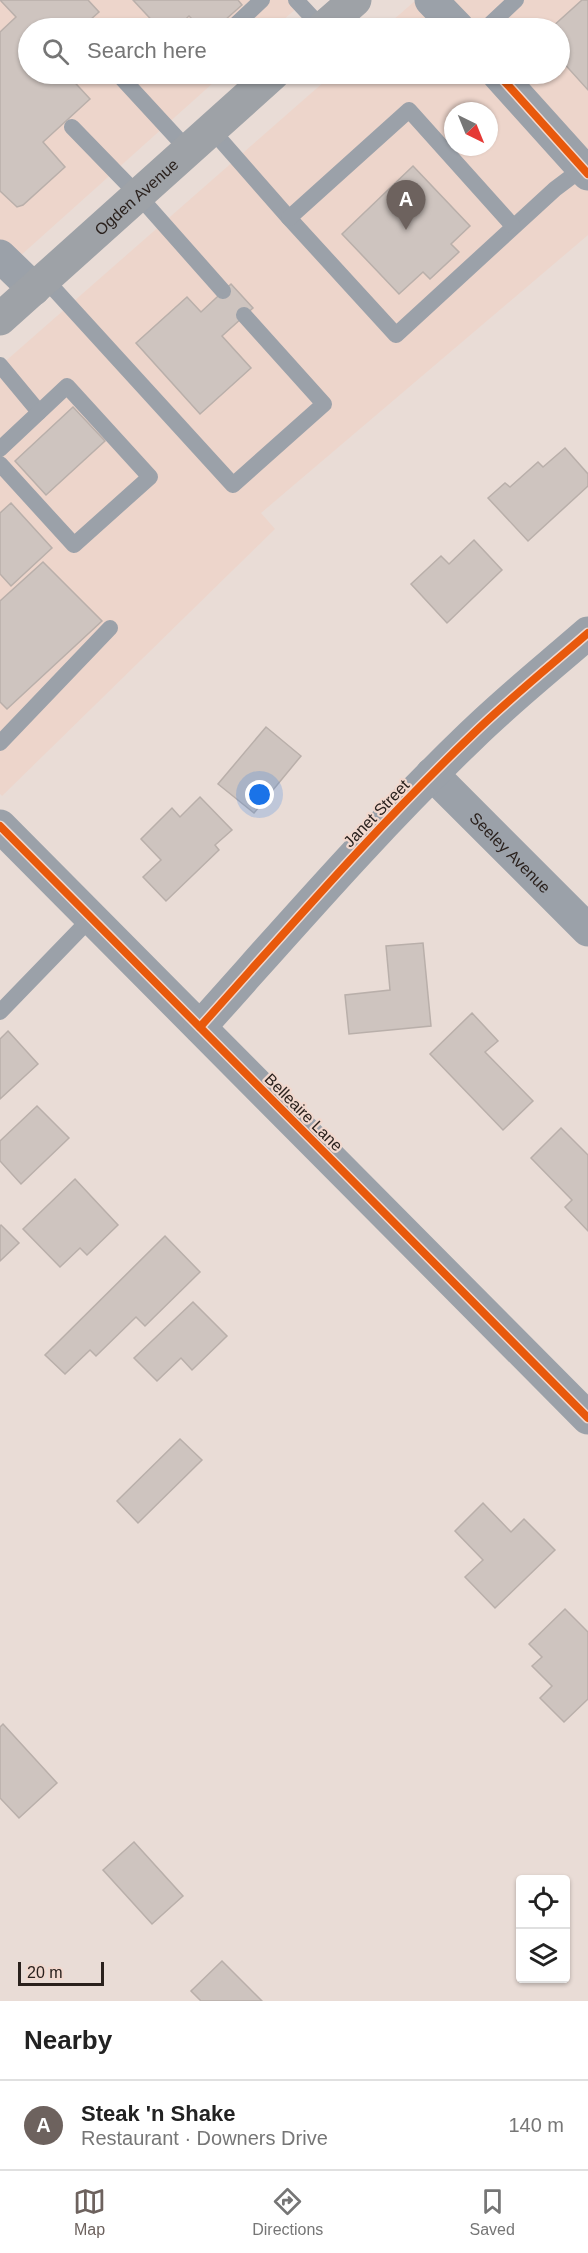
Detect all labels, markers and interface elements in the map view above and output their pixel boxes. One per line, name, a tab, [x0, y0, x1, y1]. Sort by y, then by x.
search box	[18, 18, 570, 84]
icon: search	[39, 35, 72, 68]
text: Search here	[87, 38, 207, 63]
north arrow	[444, 102, 498, 156]
street label: Ogden Avenue	[92, 155, 182, 239]
pin: A	[386, 180, 426, 230]
street label: Janet Street	[340, 776, 413, 850]
your location	[245, 780, 274, 809]
street label: Seeley Avenue	[466, 809, 554, 897]
street label: Belleaire Lane	[261, 1070, 346, 1155]
map controls	[516, 1875, 570, 1983]
button: locate	[516, 1875, 570, 1929]
button: layers	[516, 1929, 570, 1983]
scale bar	[18, 1959, 104, 1986]
text: 20 m	[27, 1964, 63, 1981]
text: Nearby	[24, 2025, 112, 2055]
text: Steak 'n Shake	[81, 2101, 235, 2126]
text: A	[36, 2114, 51, 2136]
text: 140 m	[508, 2114, 564, 2136]
text: Restaurant · Downers Drive	[81, 2127, 328, 2149]
tab: Map	[73, 2185, 106, 2239]
tab: Directions	[252, 2185, 323, 2239]
tab: Saved	[470, 2185, 515, 2239]

